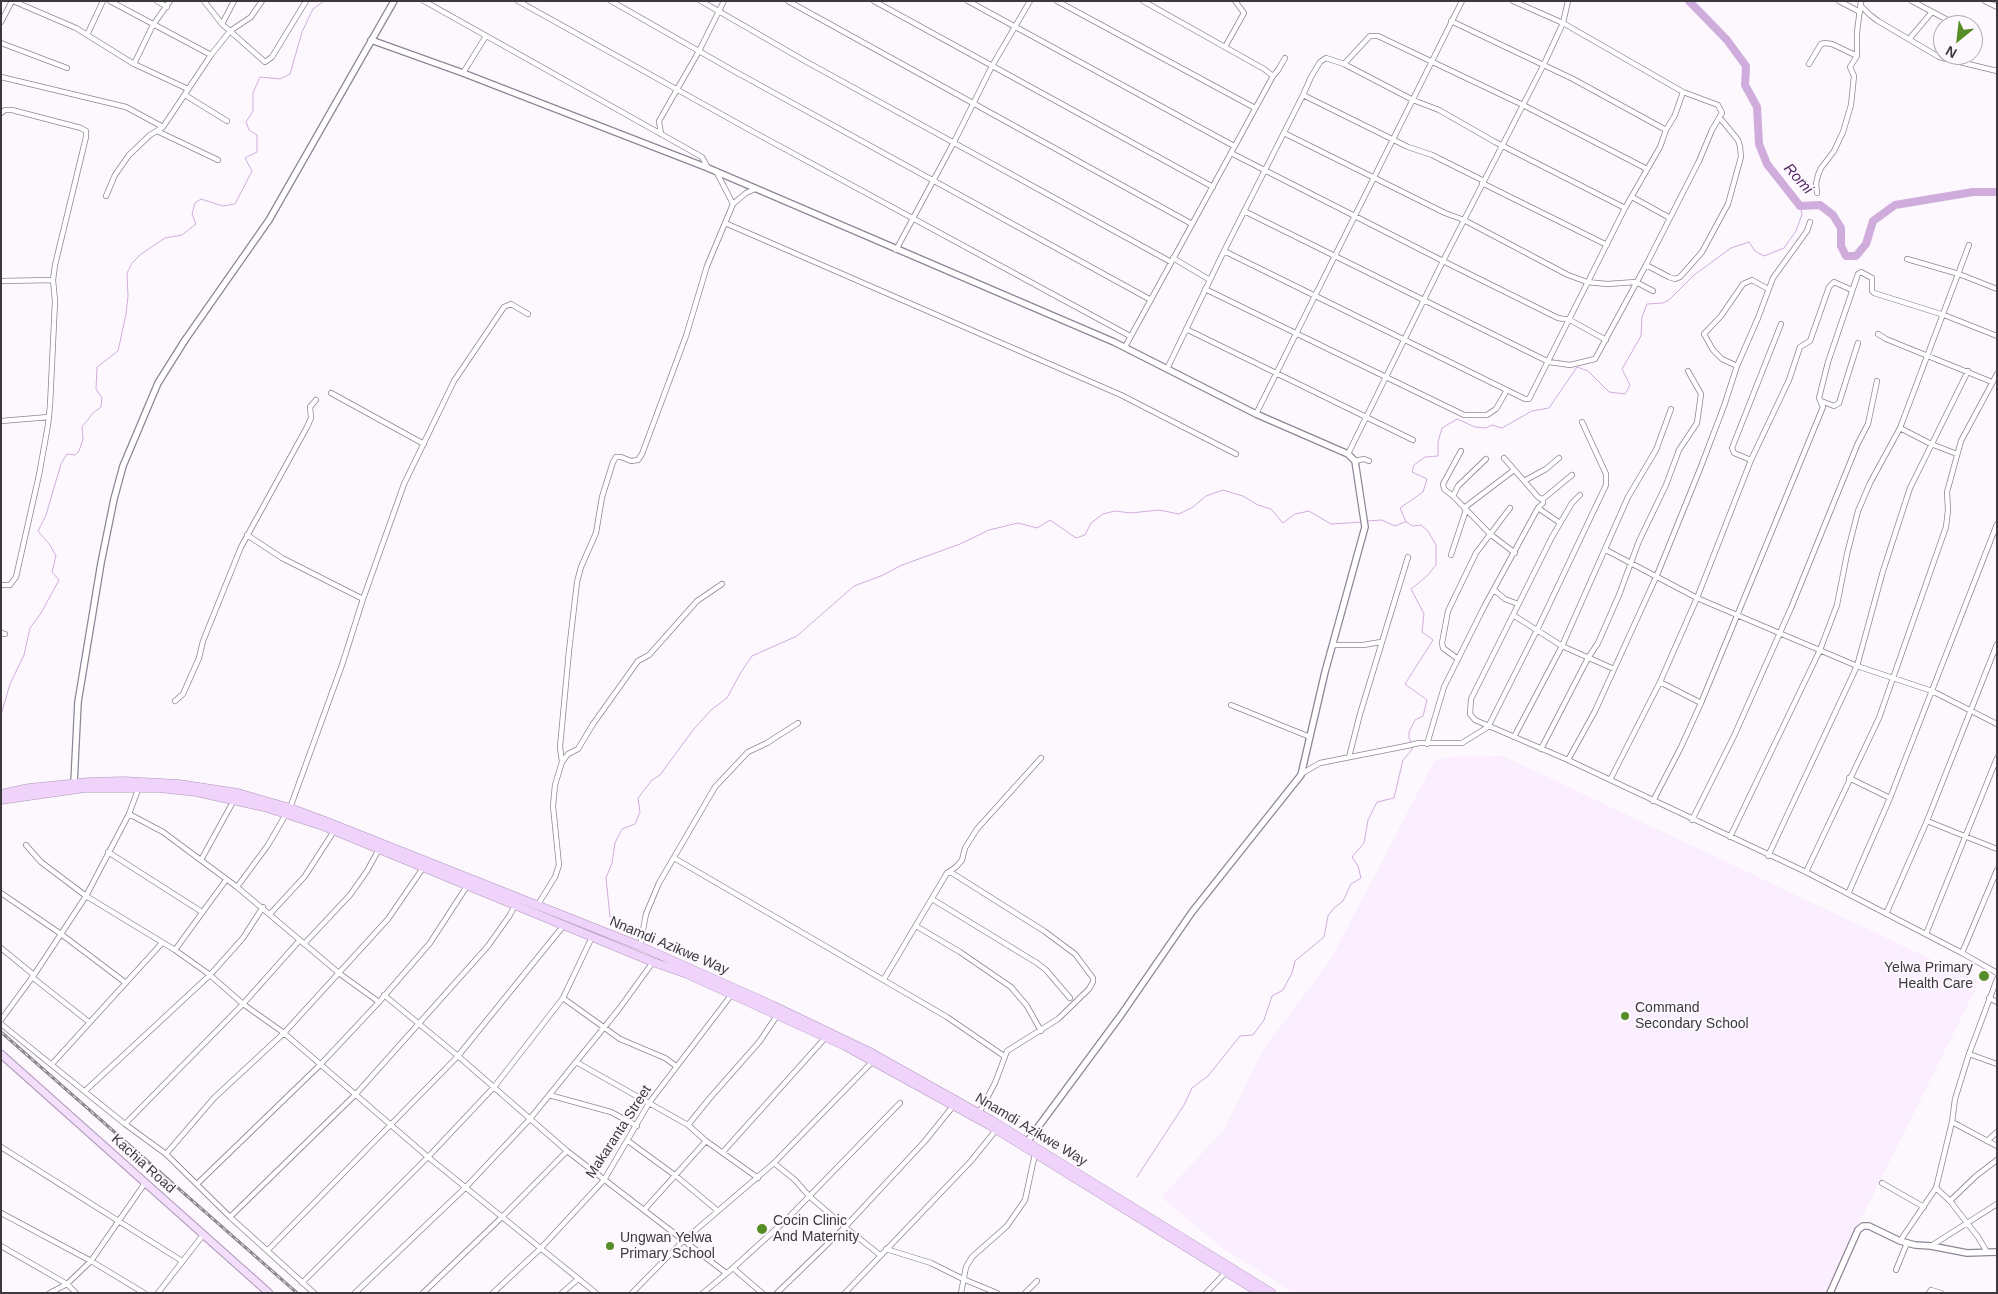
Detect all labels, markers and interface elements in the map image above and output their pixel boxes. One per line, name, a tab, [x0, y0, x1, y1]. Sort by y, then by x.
north arrow	[1933, 15, 1983, 65]
text: N	[1943, 43, 1960, 62]
water label: Romi	[1780, 160, 1816, 198]
street label: Nnamdi Azikwe Way	[607, 913, 731, 979]
place label: Yelwa Primary Health Care	[1884, 960, 1973, 992]
marker: Yelwa Primary Health Care	[1977, 969, 1991, 983]
place label: Command Secondary School	[1635, 1000, 1749, 1032]
marker: Command Secondary School	[1619, 1010, 1631, 1022]
street label: Makaranta Street	[583, 1082, 655, 1182]
street label: Nnamdi Azikwe Way	[972, 1090, 1090, 1170]
street label: Kachia Road	[108, 1131, 178, 1197]
place label: Cocin Clinic And Maternity	[773, 1213, 859, 1246]
marker: Cocin Clinic And Maternity	[755, 1222, 769, 1236]
place label: Ungwan Yelwa Primary School	[620, 1230, 715, 1262]
marker: Ungwan Yelwa Primary School	[604, 1240, 616, 1252]

